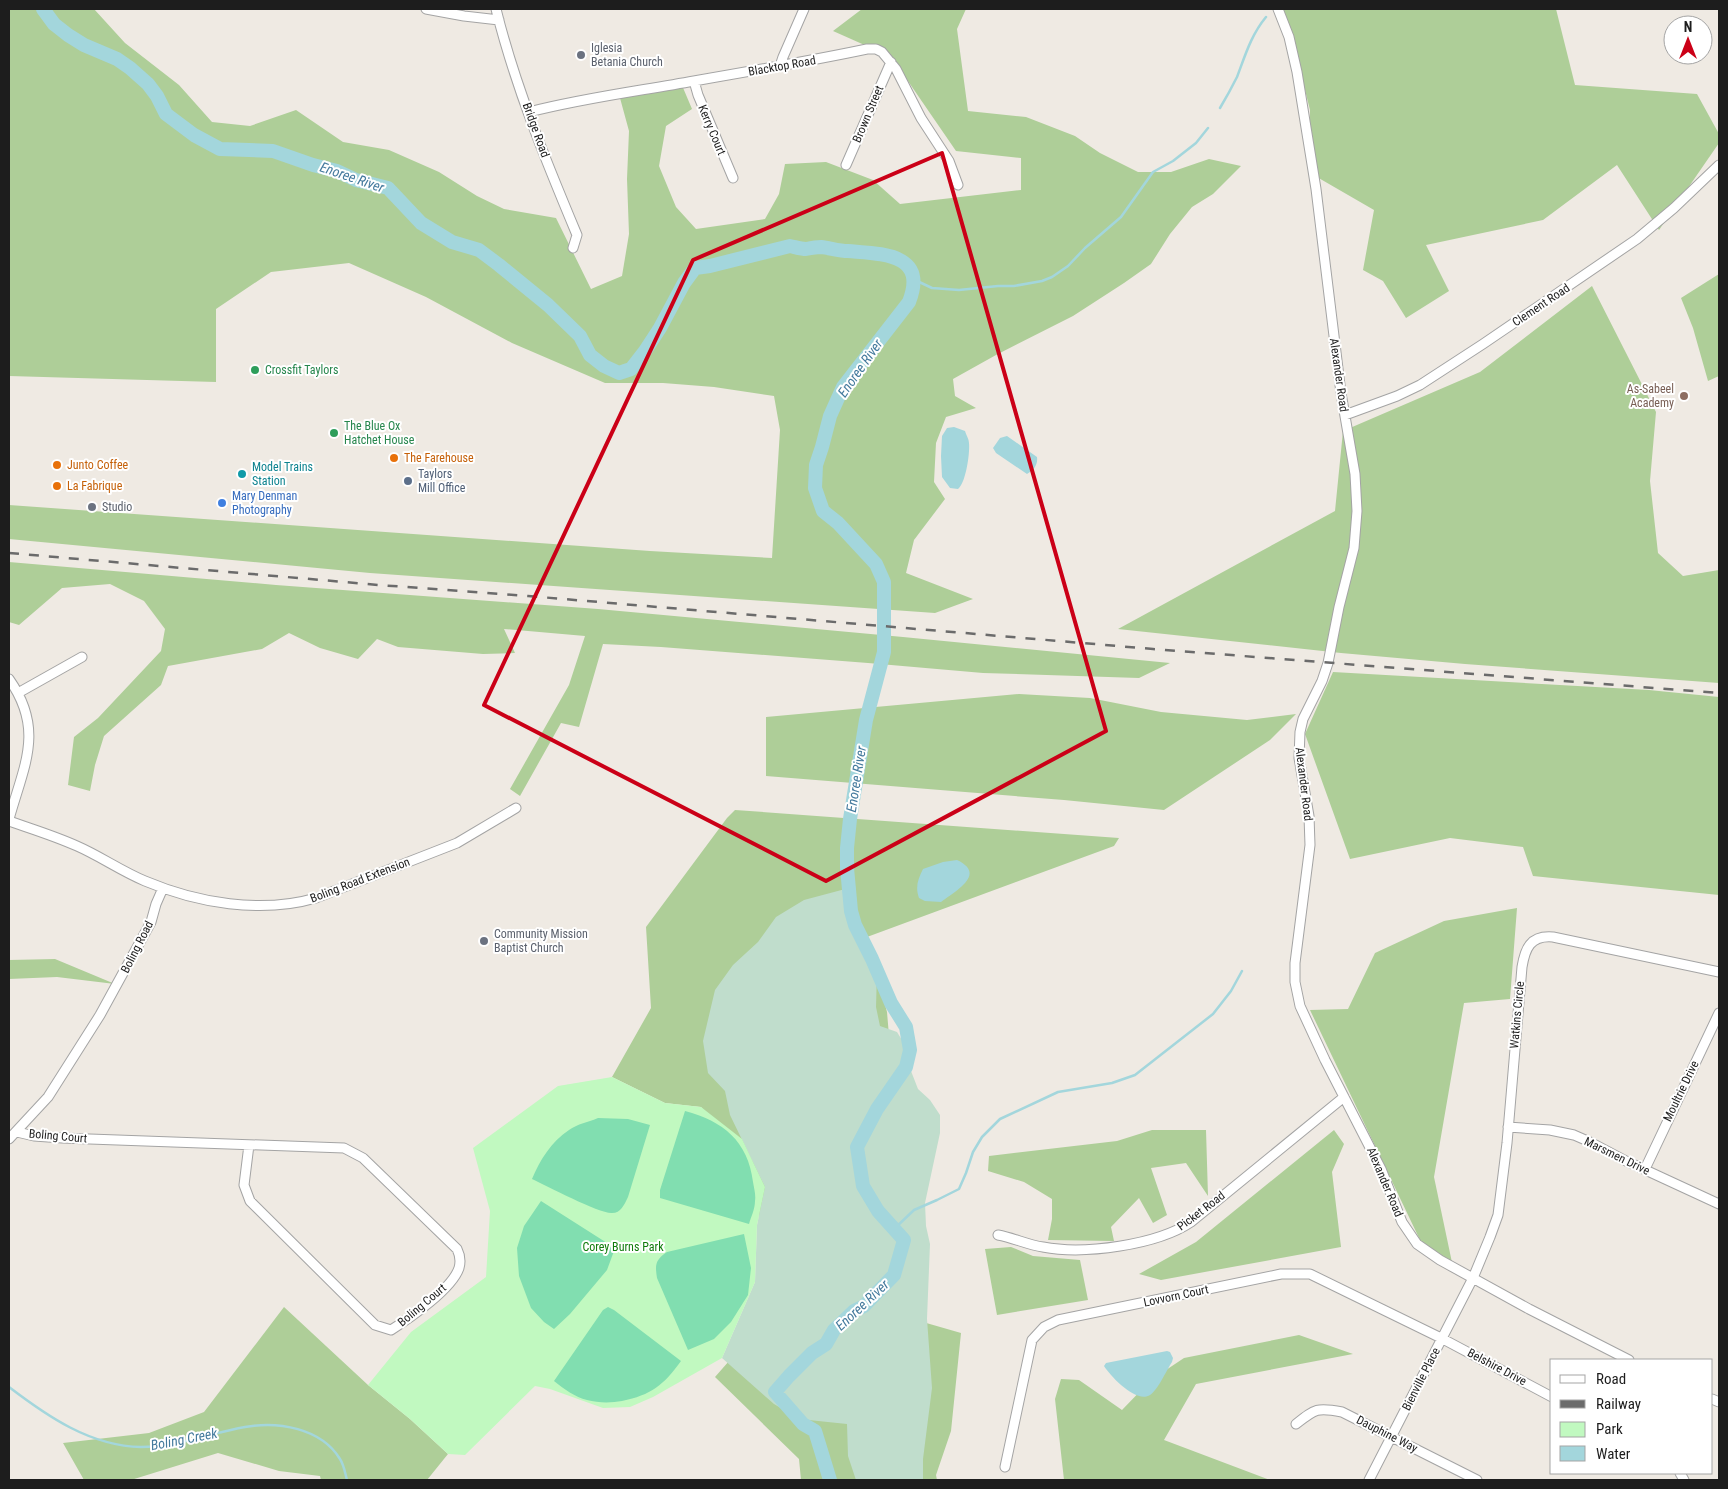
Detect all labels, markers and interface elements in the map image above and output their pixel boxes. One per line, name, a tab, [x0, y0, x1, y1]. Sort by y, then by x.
north arrow	[1663, 15, 1713, 65]
text: N	[1684, 19, 1692, 35]
place label: Iglesia Betania Church	[591, 41, 663, 69]
marker: Iglesia Betania Church	[575, 49, 587, 61]
street label: Blacktop Road	[747, 53, 817, 79]
street label: Brown Street	[850, 83, 886, 145]
street label: Bridge Road	[520, 101, 552, 159]
street label: Kerry Court	[695, 103, 729, 158]
water label: Enoree River	[318, 159, 387, 196]
street label: Clement Road	[1510, 281, 1572, 329]
water label: Enoree River	[834, 335, 886, 400]
street label: Alexander Road	[1327, 337, 1351, 413]
place label: Crossfit Taylors	[265, 363, 338, 377]
marker: Crossfit Taylors	[249, 364, 261, 376]
place label: As-Sabeel Academy	[1627, 382, 1674, 410]
marker: As-Sabeel Academy	[1678, 390, 1690, 402]
place label: The Blue Ox Hatchet House	[344, 419, 415, 447]
marker: The Blue Ox Hatchet House	[328, 427, 340, 439]
place label: The Farehouse	[404, 451, 474, 465]
marker: The Farehouse	[388, 452, 400, 464]
place label: Junto Coffee	[67, 458, 129, 472]
marker: Junto Coffee	[51, 459, 63, 471]
place label: Model Trains Station	[252, 460, 313, 488]
place label: Taylors Mill Office	[418, 467, 466, 495]
marker: Model Trains Station	[236, 468, 248, 480]
marker: Taylors Mill Office	[402, 475, 414, 487]
place label: La Fabrique	[67, 479, 123, 493]
marker: La Fabrique	[51, 480, 63, 492]
place label: Mary Denman Photography	[232, 489, 297, 517]
marker: Mary Denman Photography	[216, 497, 228, 509]
place label: Studio	[102, 500, 132, 514]
marker: Studio	[86, 501, 98, 513]
water label: Enoree River	[843, 744, 869, 813]
street label: Alexander Road	[1293, 746, 1315, 822]
street label: Boling Road Extension	[308, 854, 412, 905]
street label: Boling Road	[118, 919, 156, 975]
place label: Community Mission Baptist Church	[494, 927, 588, 955]
marker: Community Mission Baptist Church	[478, 935, 490, 947]
street label: Watkins Circle	[1507, 980, 1527, 1049]
street label: Moultrie Drive	[1660, 1058, 1702, 1124]
street label: Boling Court	[28, 1126, 88, 1146]
street label: Marsmen Drive	[1582, 1134, 1652, 1178]
street label: Alexander Road	[1364, 1145, 1406, 1219]
street label: Picket Road	[1174, 1188, 1228, 1234]
park label: Corey Burns Park	[582, 1240, 664, 1254]
water label: Enoree River	[832, 1276, 892, 1334]
street label: Boling Court	[395, 1280, 449, 1329]
street label: Lovvorn Court	[1142, 1282, 1210, 1310]
street label: Bienville Place	[1399, 1345, 1443, 1413]
street label: Belshire Drive	[1465, 1346, 1529, 1389]
legend	[1550, 1359, 1713, 1474]
text: Road	[1596, 1370, 1626, 1388]
text: Railway	[1596, 1395, 1641, 1413]
street label: Dauphine Way	[1354, 1413, 1420, 1455]
text: Park	[1596, 1420, 1623, 1438]
water label: Boling Creek	[149, 1425, 220, 1453]
text: Water	[1596, 1445, 1631, 1463]

